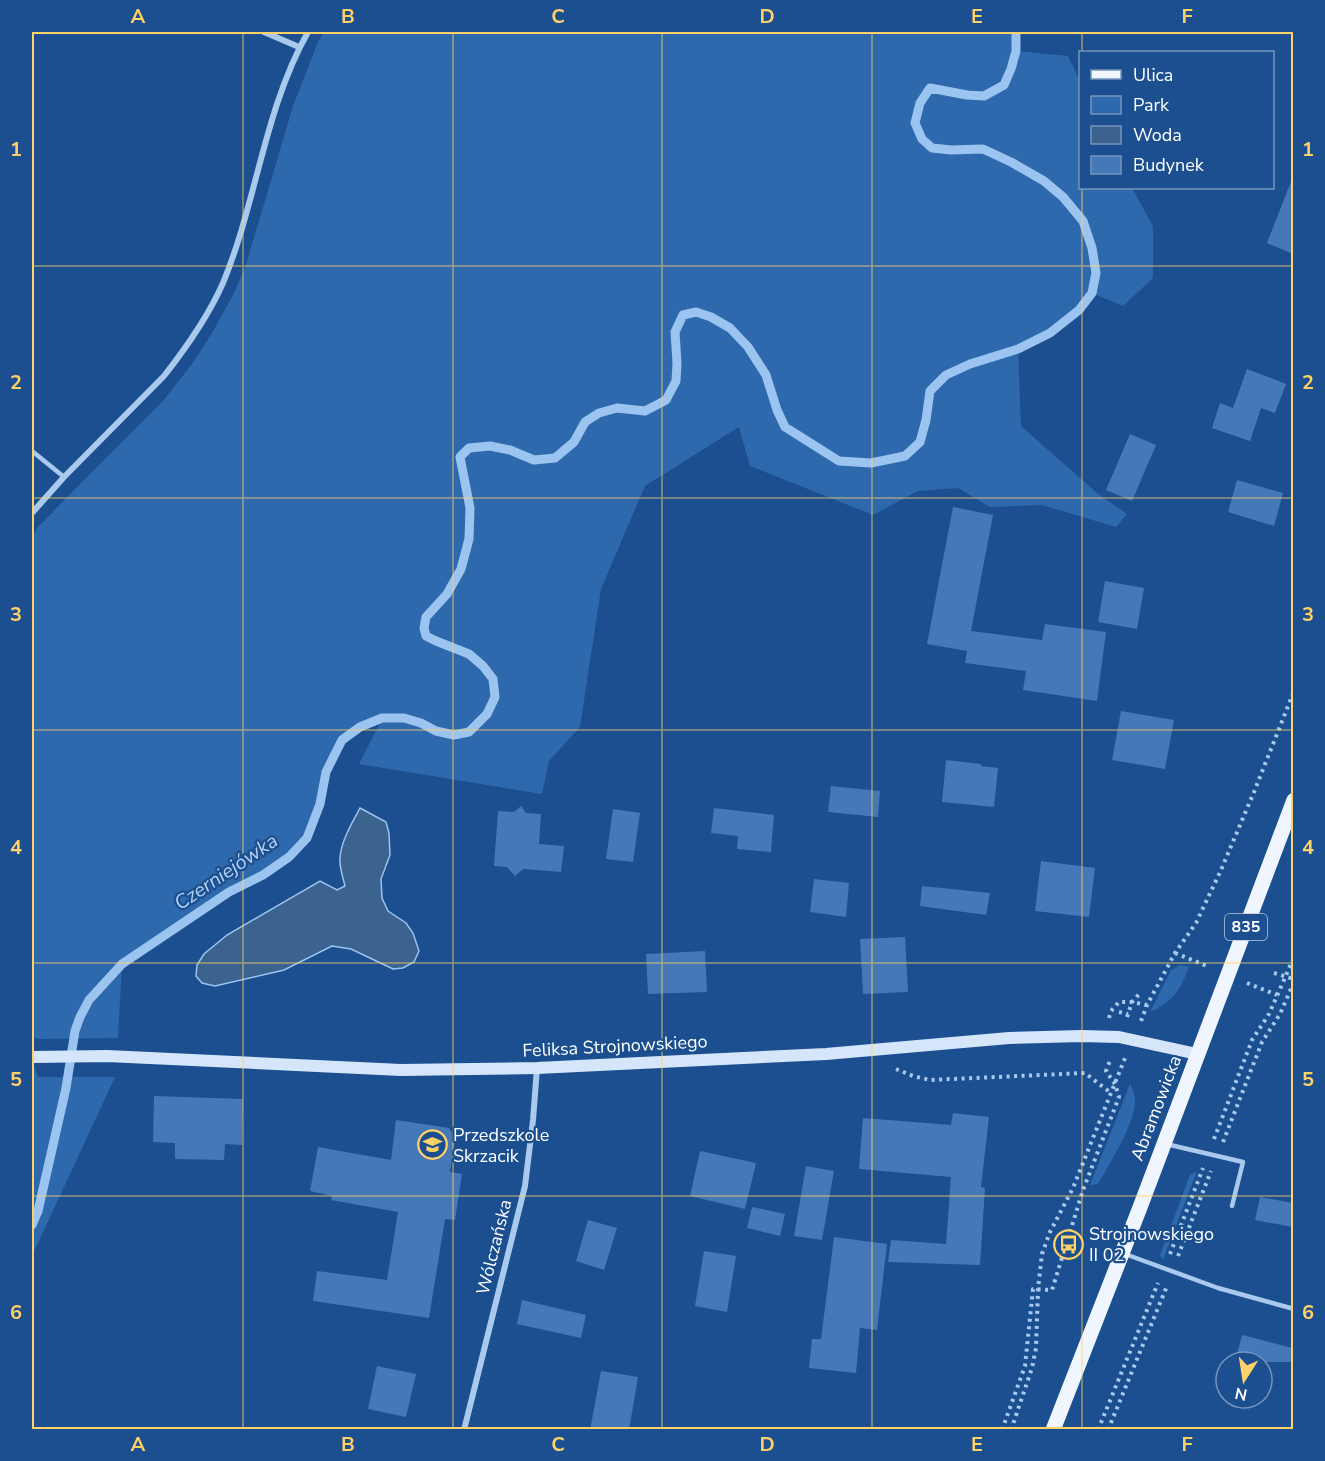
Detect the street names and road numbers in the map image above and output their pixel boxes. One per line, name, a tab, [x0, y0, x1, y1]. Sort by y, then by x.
road number: 835	[1225, 914, 1267, 940]
street label: Feliksa Strojnowskiego	[522, 1029, 708, 1063]
street label: Abramowicka	[1125, 1052, 1187, 1164]
street label: Wólczańska	[471, 1197, 517, 1297]

